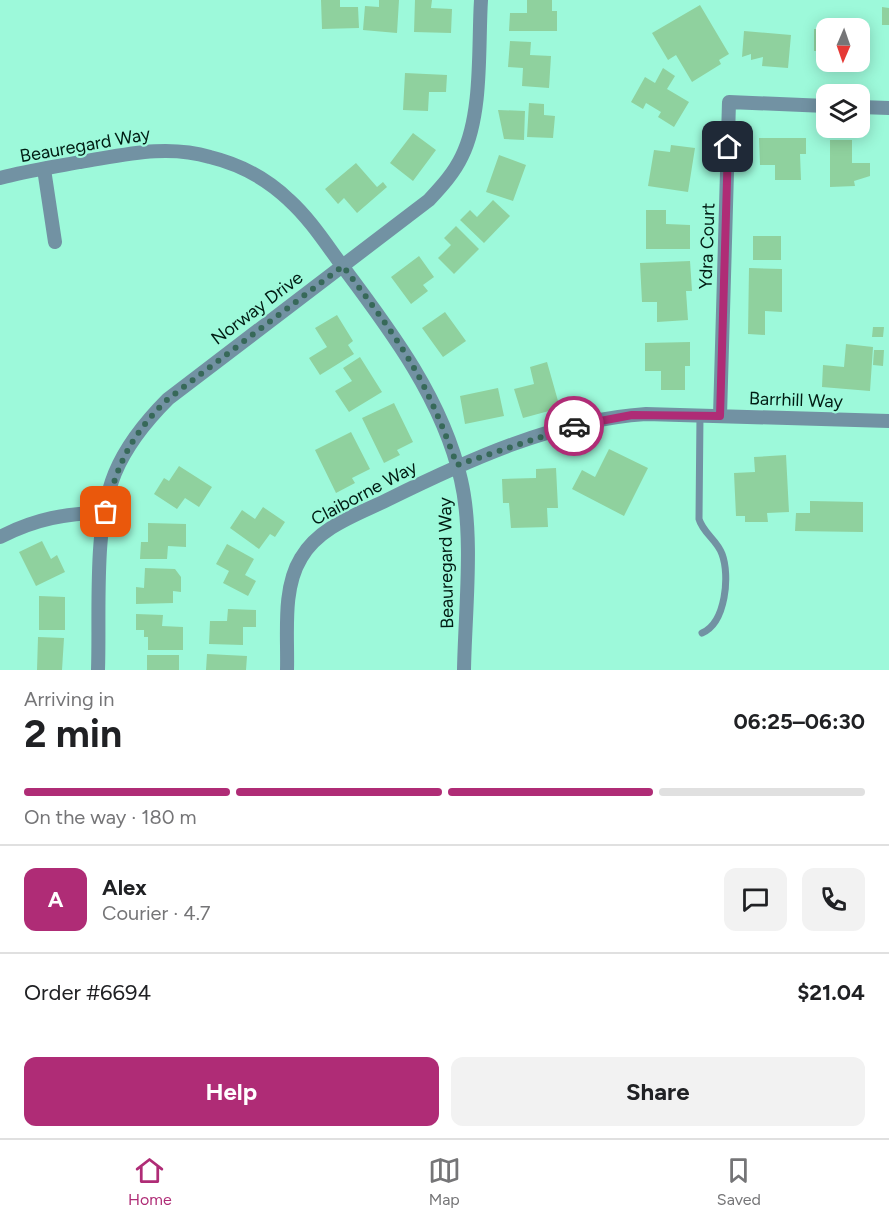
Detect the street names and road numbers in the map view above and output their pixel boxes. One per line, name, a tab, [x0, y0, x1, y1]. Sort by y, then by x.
street label: Beauregard Way	[18, 123, 152, 167]
street label: Ydra Court	[694, 202, 720, 290]
street label: Norway Drive	[207, 266, 307, 350]
street label: Barrhill Way	[749, 387, 844, 413]
street label: Claiborne Way	[307, 456, 421, 530]
street label: Beauregard Way	[434, 496, 458, 629]

